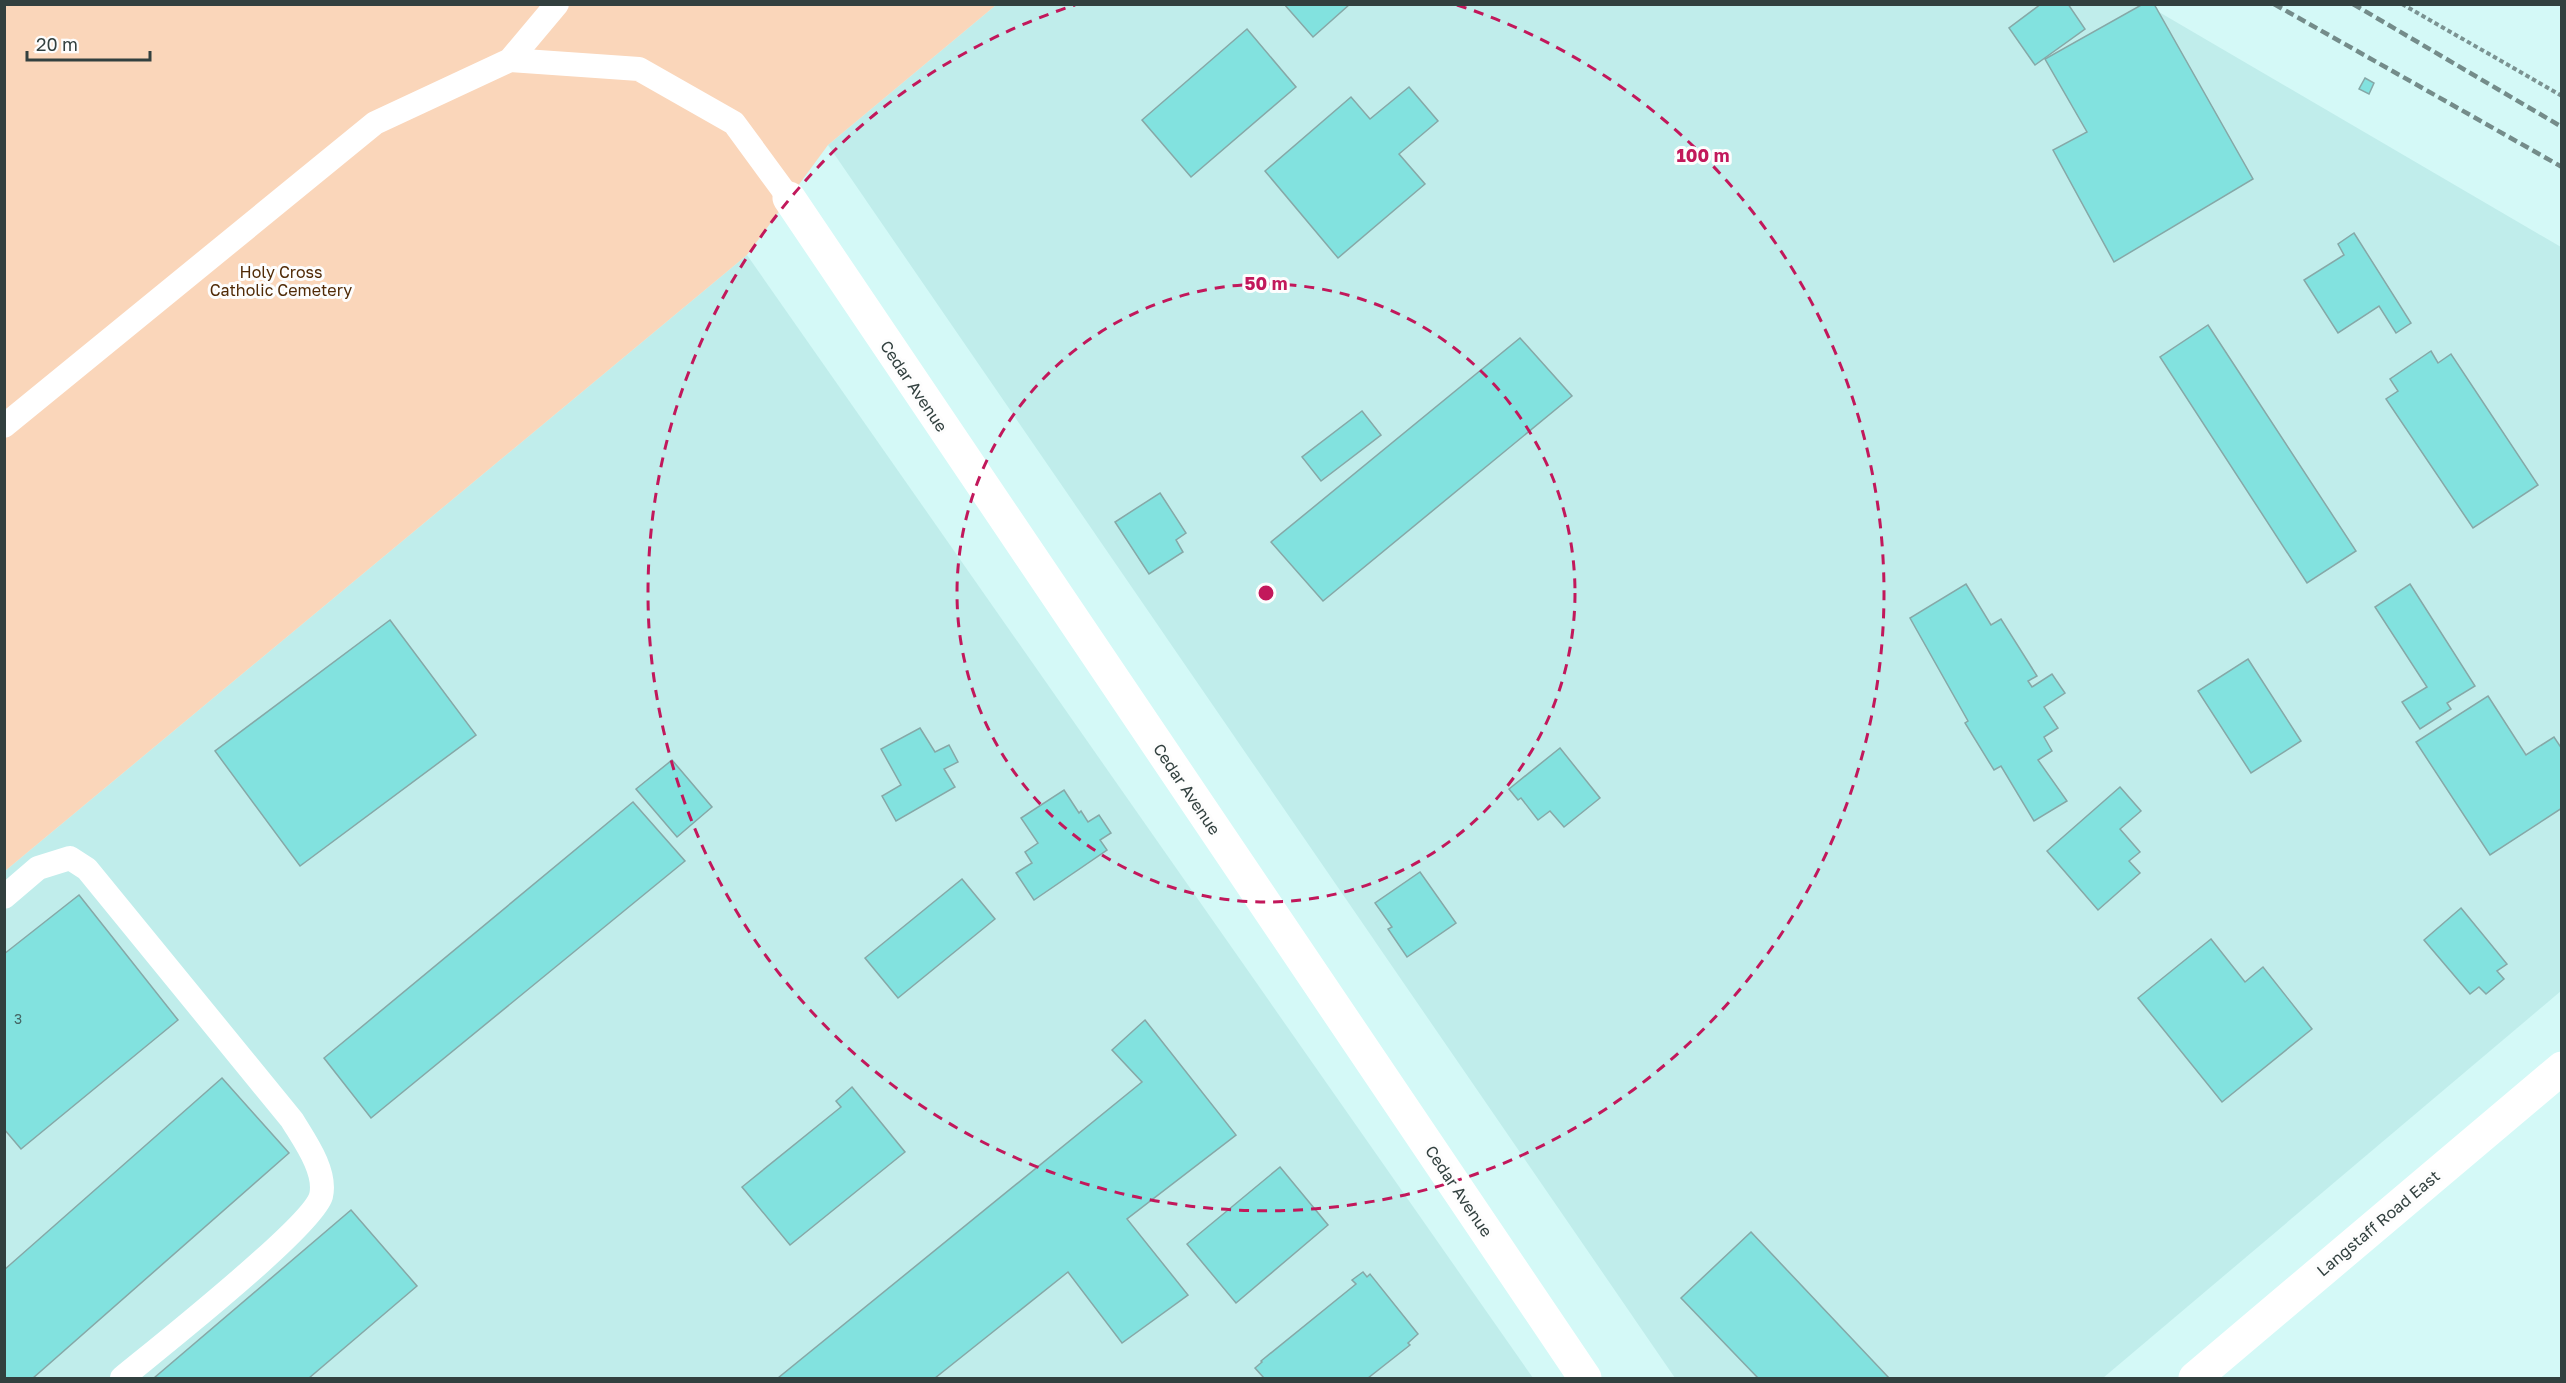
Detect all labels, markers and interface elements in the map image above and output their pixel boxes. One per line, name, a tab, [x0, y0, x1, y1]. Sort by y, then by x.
scale bar	[27, 24, 150, 62]
text: 20 m	[36, 33, 78, 55]
text: 100 m	[1677, 144, 1729, 166]
park label: Holy Cross Catholic Cemetery	[210, 262, 352, 300]
text: 50 m	[1245, 272, 1287, 294]
street label: Cedar Avenue	[876, 337, 952, 435]
centre of rings	[1256, 583, 1276, 603]
street label: Cedar Avenue	[1149, 740, 1225, 838]
house number: 3	[14, 1010, 22, 1027]
street label: Cedar Avenue	[1421, 1142, 1497, 1240]
street label: Langstaff Road East	[2312, 1166, 2444, 1280]

